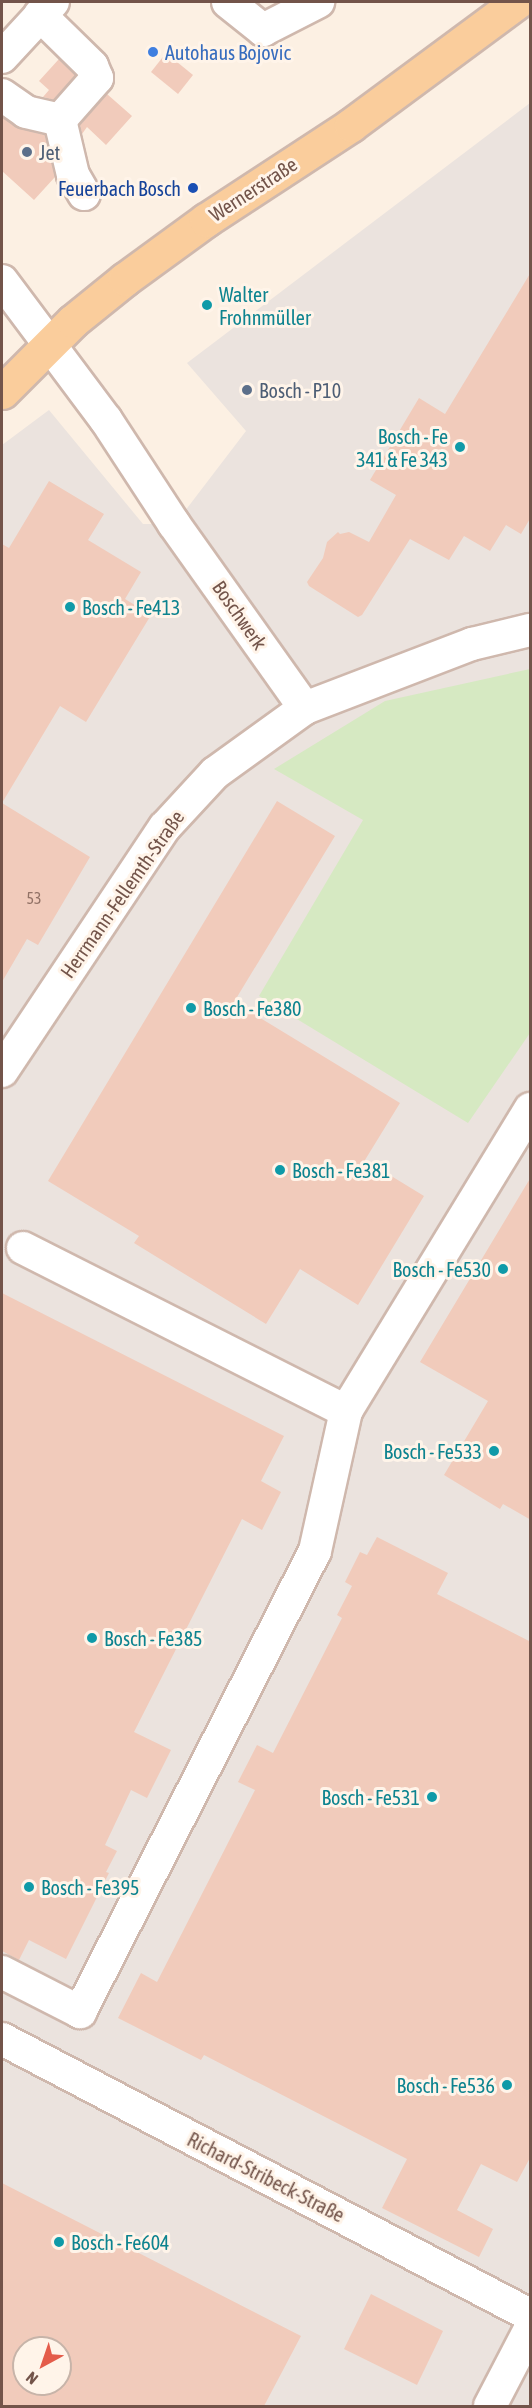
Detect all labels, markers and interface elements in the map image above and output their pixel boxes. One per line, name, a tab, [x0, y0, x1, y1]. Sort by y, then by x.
place label: Autohaus Bojovic	[165, 40, 291, 64]
marker: Autohaus Bojovic	[146, 45, 160, 59]
place label: Jet	[39, 140, 60, 164]
marker: Jet	[20, 145, 34, 159]
street label: Wernerstraße	[205, 152, 301, 226]
place label: Feuerbach Bosch	[58, 176, 181, 200]
marker: Feuerbach Bosch	[186, 181, 200, 195]
place label: Walter Frohnmüller	[219, 282, 311, 329]
marker: Walter Frohnmüller	[200, 298, 214, 312]
place label: Bosch - P10	[259, 378, 341, 402]
marker: Bosch - P10	[240, 383, 254, 397]
place label: Bosch - Fe 341 & Fe 343	[356, 424, 448, 471]
marker: Bosch - Fe 341 & Fe 343	[453, 440, 467, 454]
street label: Boschwerk	[208, 576, 272, 654]
place label: Bosch - Fe413	[82, 595, 180, 619]
marker: Bosch - Fe413	[63, 600, 77, 614]
street label: Herrmann-Fellemth-Straße	[55, 806, 189, 982]
house number: 53	[26, 888, 42, 908]
place label: Bosch - Fe380	[203, 996, 301, 1020]
marker: Bosch - Fe380	[184, 1001, 198, 1015]
place label: Bosch - Fe381	[292, 1158, 390, 1182]
marker: Bosch - Fe381	[273, 1163, 287, 1177]
place label: Bosch - Fe530	[393, 1257, 491, 1281]
marker: Bosch - Fe530	[496, 1262, 510, 1276]
place label: Bosch - Fe533	[384, 1439, 482, 1463]
marker: Bosch - Fe533	[487, 1444, 501, 1458]
place label: Bosch - Fe385	[104, 1626, 202, 1650]
marker: Bosch - Fe385	[85, 1631, 99, 1645]
place label: Bosch - Fe531	[322, 1785, 420, 1809]
marker: Bosch - Fe531	[425, 1790, 439, 1804]
place label: Bosch - Fe395	[41, 1875, 139, 1899]
marker: Bosch - Fe395	[22, 1880, 36, 1894]
place label: Bosch - Fe536	[397, 2073, 495, 2097]
marker: Bosch - Fe536	[500, 2078, 514, 2092]
street label: Richard-Stribeck-Straße	[183, 2127, 349, 2227]
place label: Bosch - Fe604	[71, 2230, 169, 2254]
marker: Bosch - Fe604	[52, 2235, 66, 2249]
north arrow	[12, 2336, 72, 2396]
text: N	[22, 2368, 41, 2388]

